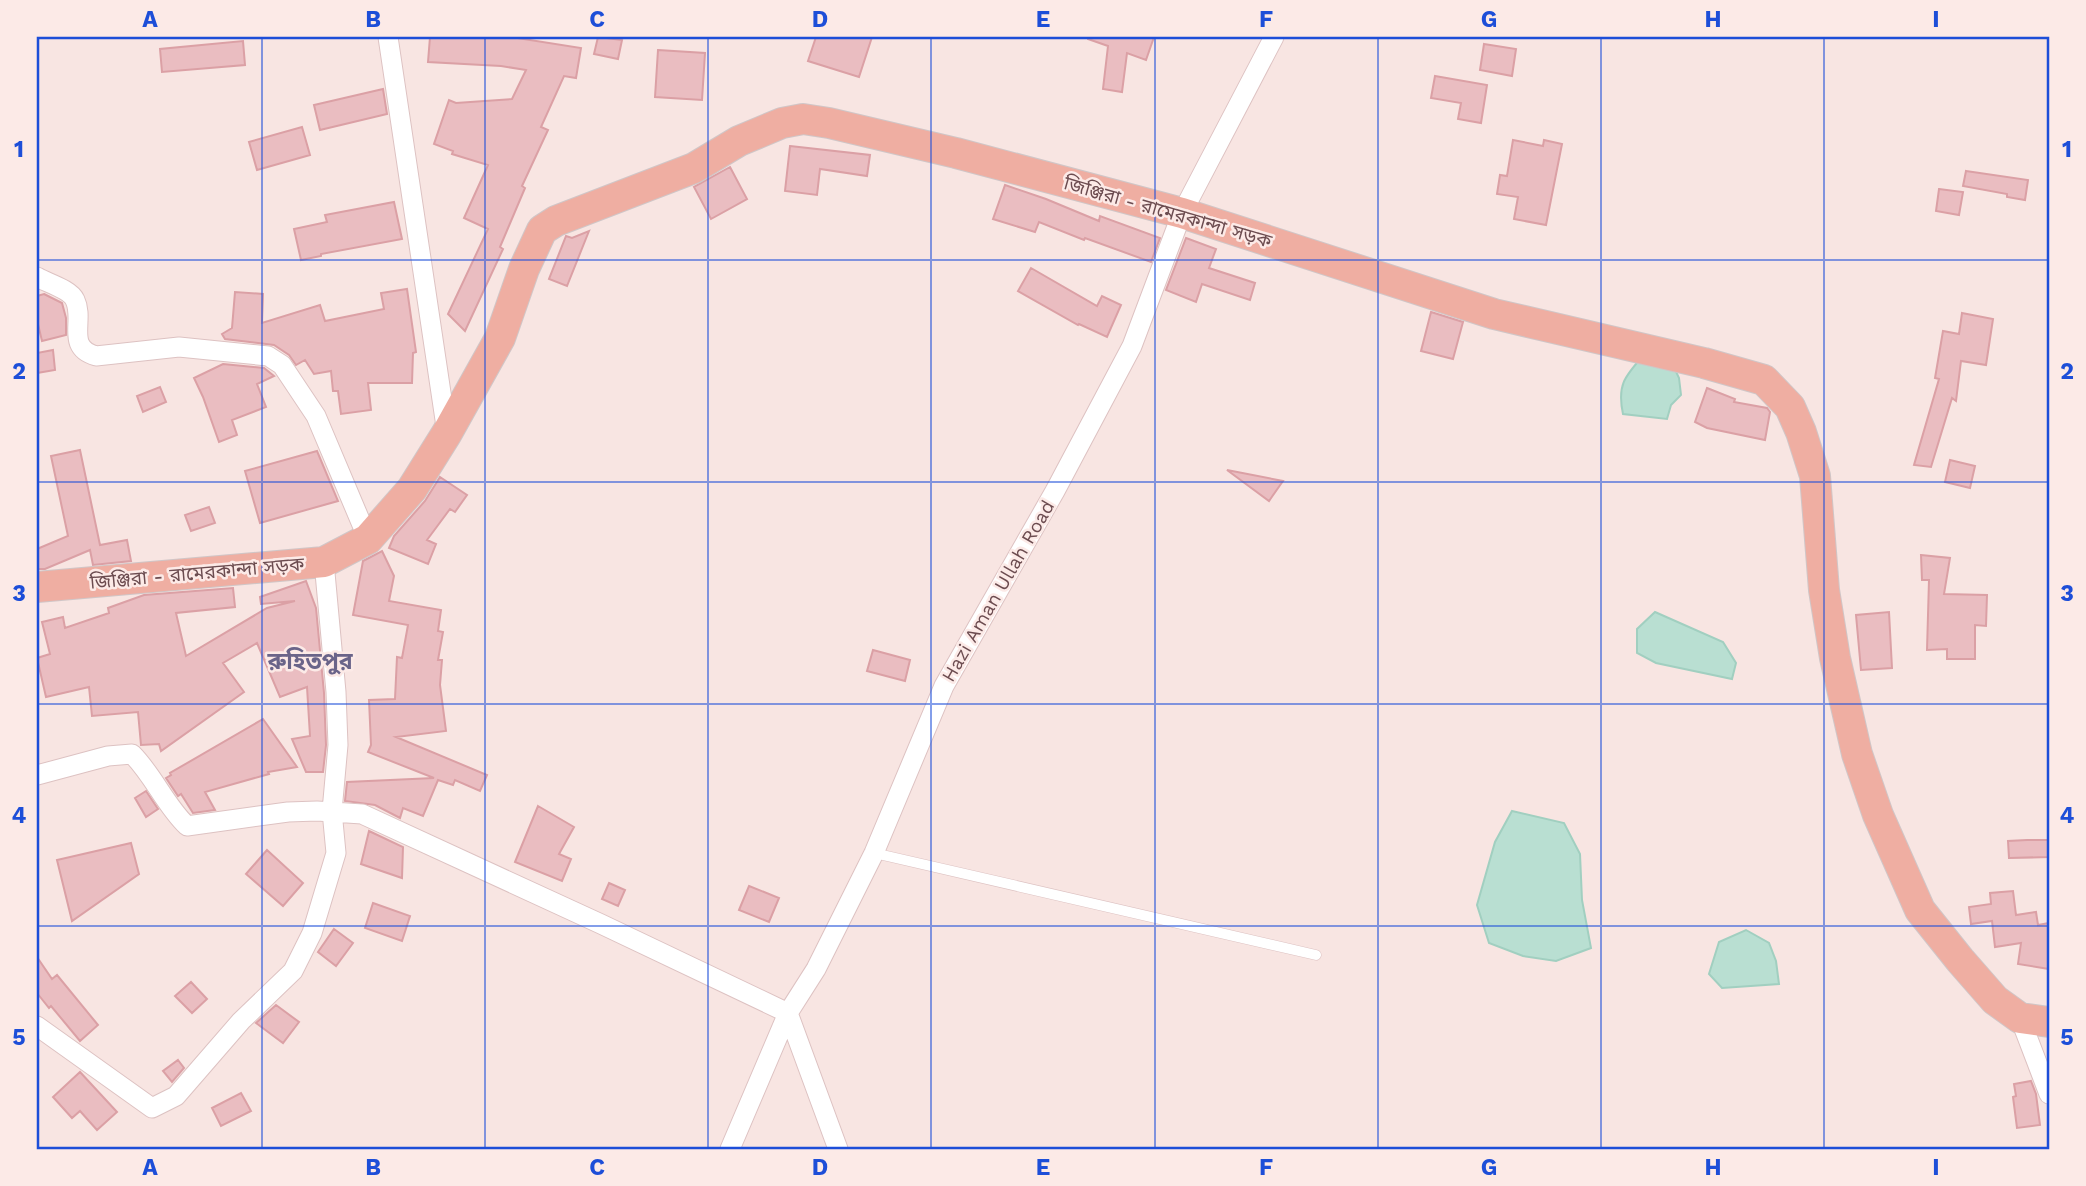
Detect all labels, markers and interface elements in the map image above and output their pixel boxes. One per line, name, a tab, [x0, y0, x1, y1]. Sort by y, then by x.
text: A	[142, 6, 158, 33]
text: B	[365, 6, 381, 33]
text: C	[589, 6, 605, 33]
text: D	[812, 6, 828, 33]
text: E	[1036, 6, 1050, 33]
text: F	[1259, 6, 1273, 33]
text: G	[1481, 6, 1497, 33]
text: H	[1704, 6, 1722, 33]
text: I	[1932, 6, 1940, 33]
text: 1	[14, 136, 24, 163]
text: 1	[2062, 136, 2072, 163]
street label: জিঞ্জিরা - রামেরকান্দা সড়ক	[1061, 171, 1275, 253]
text: 2	[12, 358, 26, 385]
text: 2	[2060, 358, 2074, 385]
street label: Hazi Aman Ullah Road	[937, 496, 1059, 686]
street label: জিঞ্জিরা - রামেরকান্দা সড়ক	[88, 552, 306, 594]
text: 3	[12, 580, 26, 607]
text: 3	[2060, 580, 2074, 607]
district label: রুহিতপুর	[266, 647, 354, 675]
text: 4	[12, 802, 27, 829]
text: 4	[2060, 802, 2075, 829]
text: 5	[12, 1024, 26, 1051]
text: 5	[2060, 1024, 2074, 1051]
text: A	[142, 1154, 158, 1181]
text: B	[365, 1154, 381, 1181]
text: C	[589, 1154, 605, 1181]
text: D	[812, 1154, 828, 1181]
text: E	[1036, 1154, 1050, 1181]
text: F	[1259, 1154, 1273, 1181]
text: G	[1481, 1154, 1497, 1181]
text: H	[1704, 1154, 1722, 1181]
text: I	[1932, 1154, 1940, 1181]

